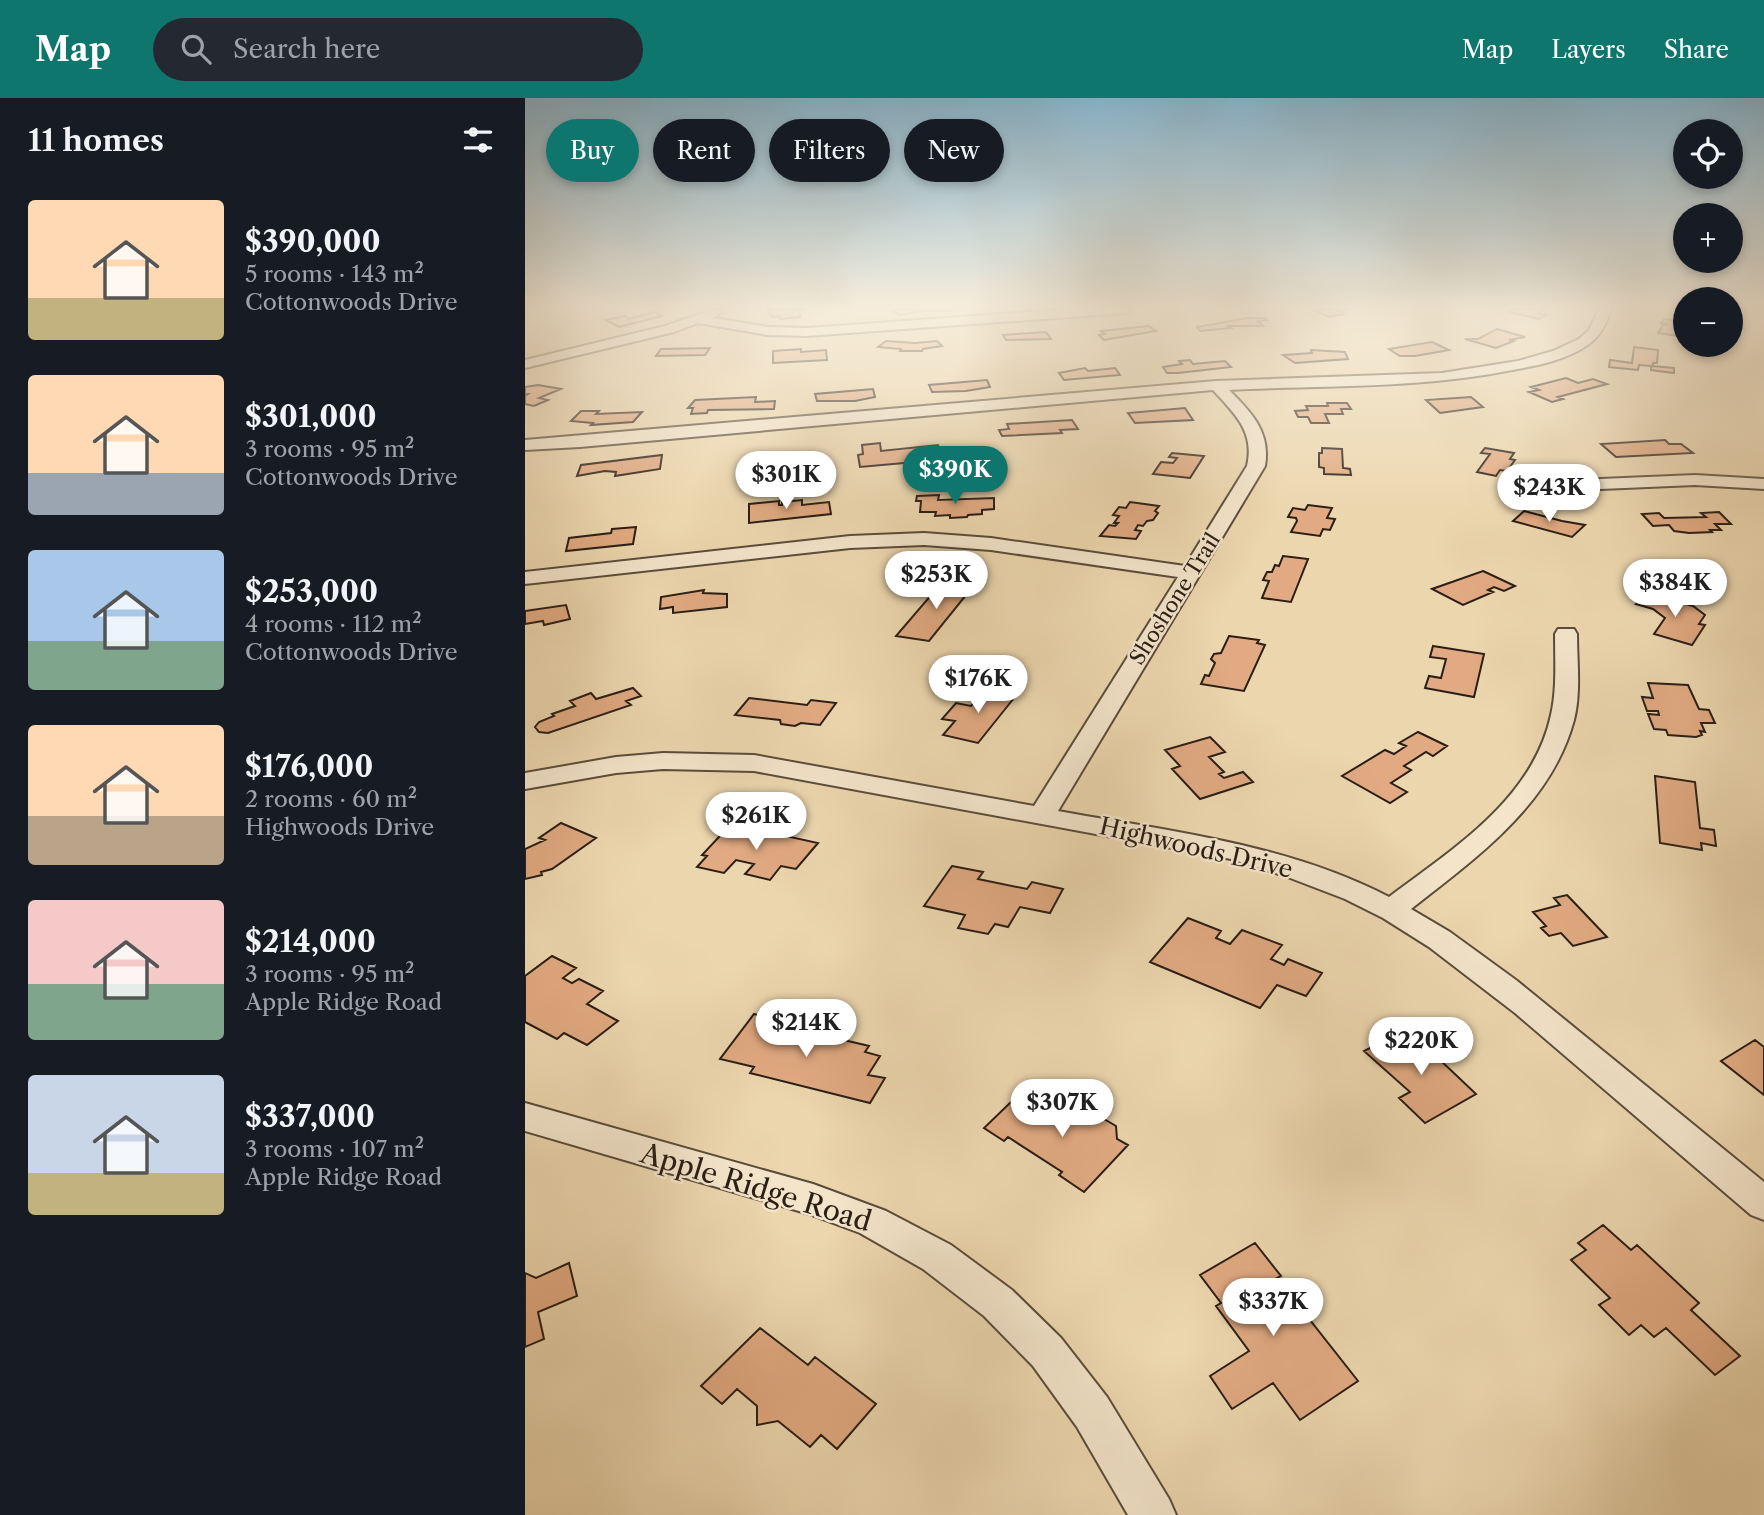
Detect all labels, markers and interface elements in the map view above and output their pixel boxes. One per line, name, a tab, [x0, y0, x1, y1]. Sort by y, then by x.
search box	[153, 18, 643, 81]
text: Map	[35, 29, 111, 70]
icon: search	[177, 30, 215, 68]
text: Search here	[233, 33, 380, 65]
text: Map	[1462, 35, 1513, 64]
text: Layers	[1551, 35, 1626, 64]
text: Share	[1664, 35, 1729, 64]
chip: Buy	[546, 119, 639, 182]
chip: Rent	[653, 119, 755, 182]
chip: Filters	[769, 119, 890, 182]
chip: New	[904, 119, 1004, 182]
map controls	[1673, 119, 1743, 357]
button: locate	[1673, 119, 1743, 189]
icon: filters	[459, 121, 497, 159]
text: 11 homes	[28, 122, 164, 159]
button: +	[1673, 203, 1743, 273]
text: $390,000	[245, 223, 381, 260]
icon: home	[84, 228, 168, 312]
text: 5 rooms · 143 m²	[245, 260, 424, 288]
button: −	[1673, 287, 1743, 357]
text: Cottonwoods Drive	[245, 288, 458, 316]
text: $301,000	[245, 398, 377, 435]
icon: home	[84, 403, 168, 487]
text: 3 rooms · 95 m²	[245, 435, 414, 463]
pin: $390K	[906, 446, 1004, 506]
pin: $301K	[737, 452, 835, 511]
text: $390K	[919, 455, 991, 483]
text: $301K	[751, 460, 821, 488]
text: Cottonwoods Drive	[245, 463, 458, 491]
pin: $243K	[1500, 464, 1598, 524]
text: $243K	[1513, 473, 1585, 501]
street label: Shoshone Trail	[1124, 528, 1225, 669]
pin: $253K	[887, 552, 985, 611]
text: $253K	[901, 560, 971, 588]
pin: $384K	[1626, 560, 1724, 619]
text: $384K	[1639, 568, 1711, 596]
text: $253,000	[245, 573, 378, 610]
icon: home	[84, 578, 168, 662]
text: 4 rooms · 112 m²	[245, 610, 422, 638]
text: Cottonwoods Drive	[245, 638, 458, 666]
pin: $176K	[929, 656, 1027, 715]
text: $176K	[945, 664, 1011, 692]
text: $176,000	[245, 748, 373, 785]
icon: home	[84, 753, 168, 837]
text: 2 rooms · 60 m²	[245, 785, 417, 813]
pin: $261K	[707, 792, 805, 852]
text: $261K	[722, 801, 790, 829]
street label: Highwoods Drive	[1097, 811, 1296, 884]
text: Highwoods Drive	[245, 813, 434, 841]
text: $214,000	[245, 923, 376, 960]
icon: home	[84, 928, 168, 1012]
text: 3 rooms · 95 m²	[245, 960, 414, 988]
text: Apple Ridge Road	[245, 988, 442, 1016]
pin: $214K	[757, 1000, 855, 1059]
text: $214K	[772, 1008, 840, 1036]
pin: $220K	[1372, 1018, 1470, 1077]
text: $220K	[1384, 1026, 1458, 1054]
pin: $307K	[1013, 1080, 1111, 1139]
text: $307K	[1027, 1088, 1097, 1116]
text: $337,000	[245, 1098, 375, 1135]
icon: home	[84, 1103, 168, 1187]
text: 3 rooms · 107 m²	[245, 1135, 424, 1163]
street label: Apple Ridge Road	[635, 1135, 876, 1238]
text: Apple Ridge Road	[245, 1163, 442, 1191]
pin: $337K	[1224, 1278, 1322, 1338]
text: $337K	[1238, 1287, 1308, 1315]

